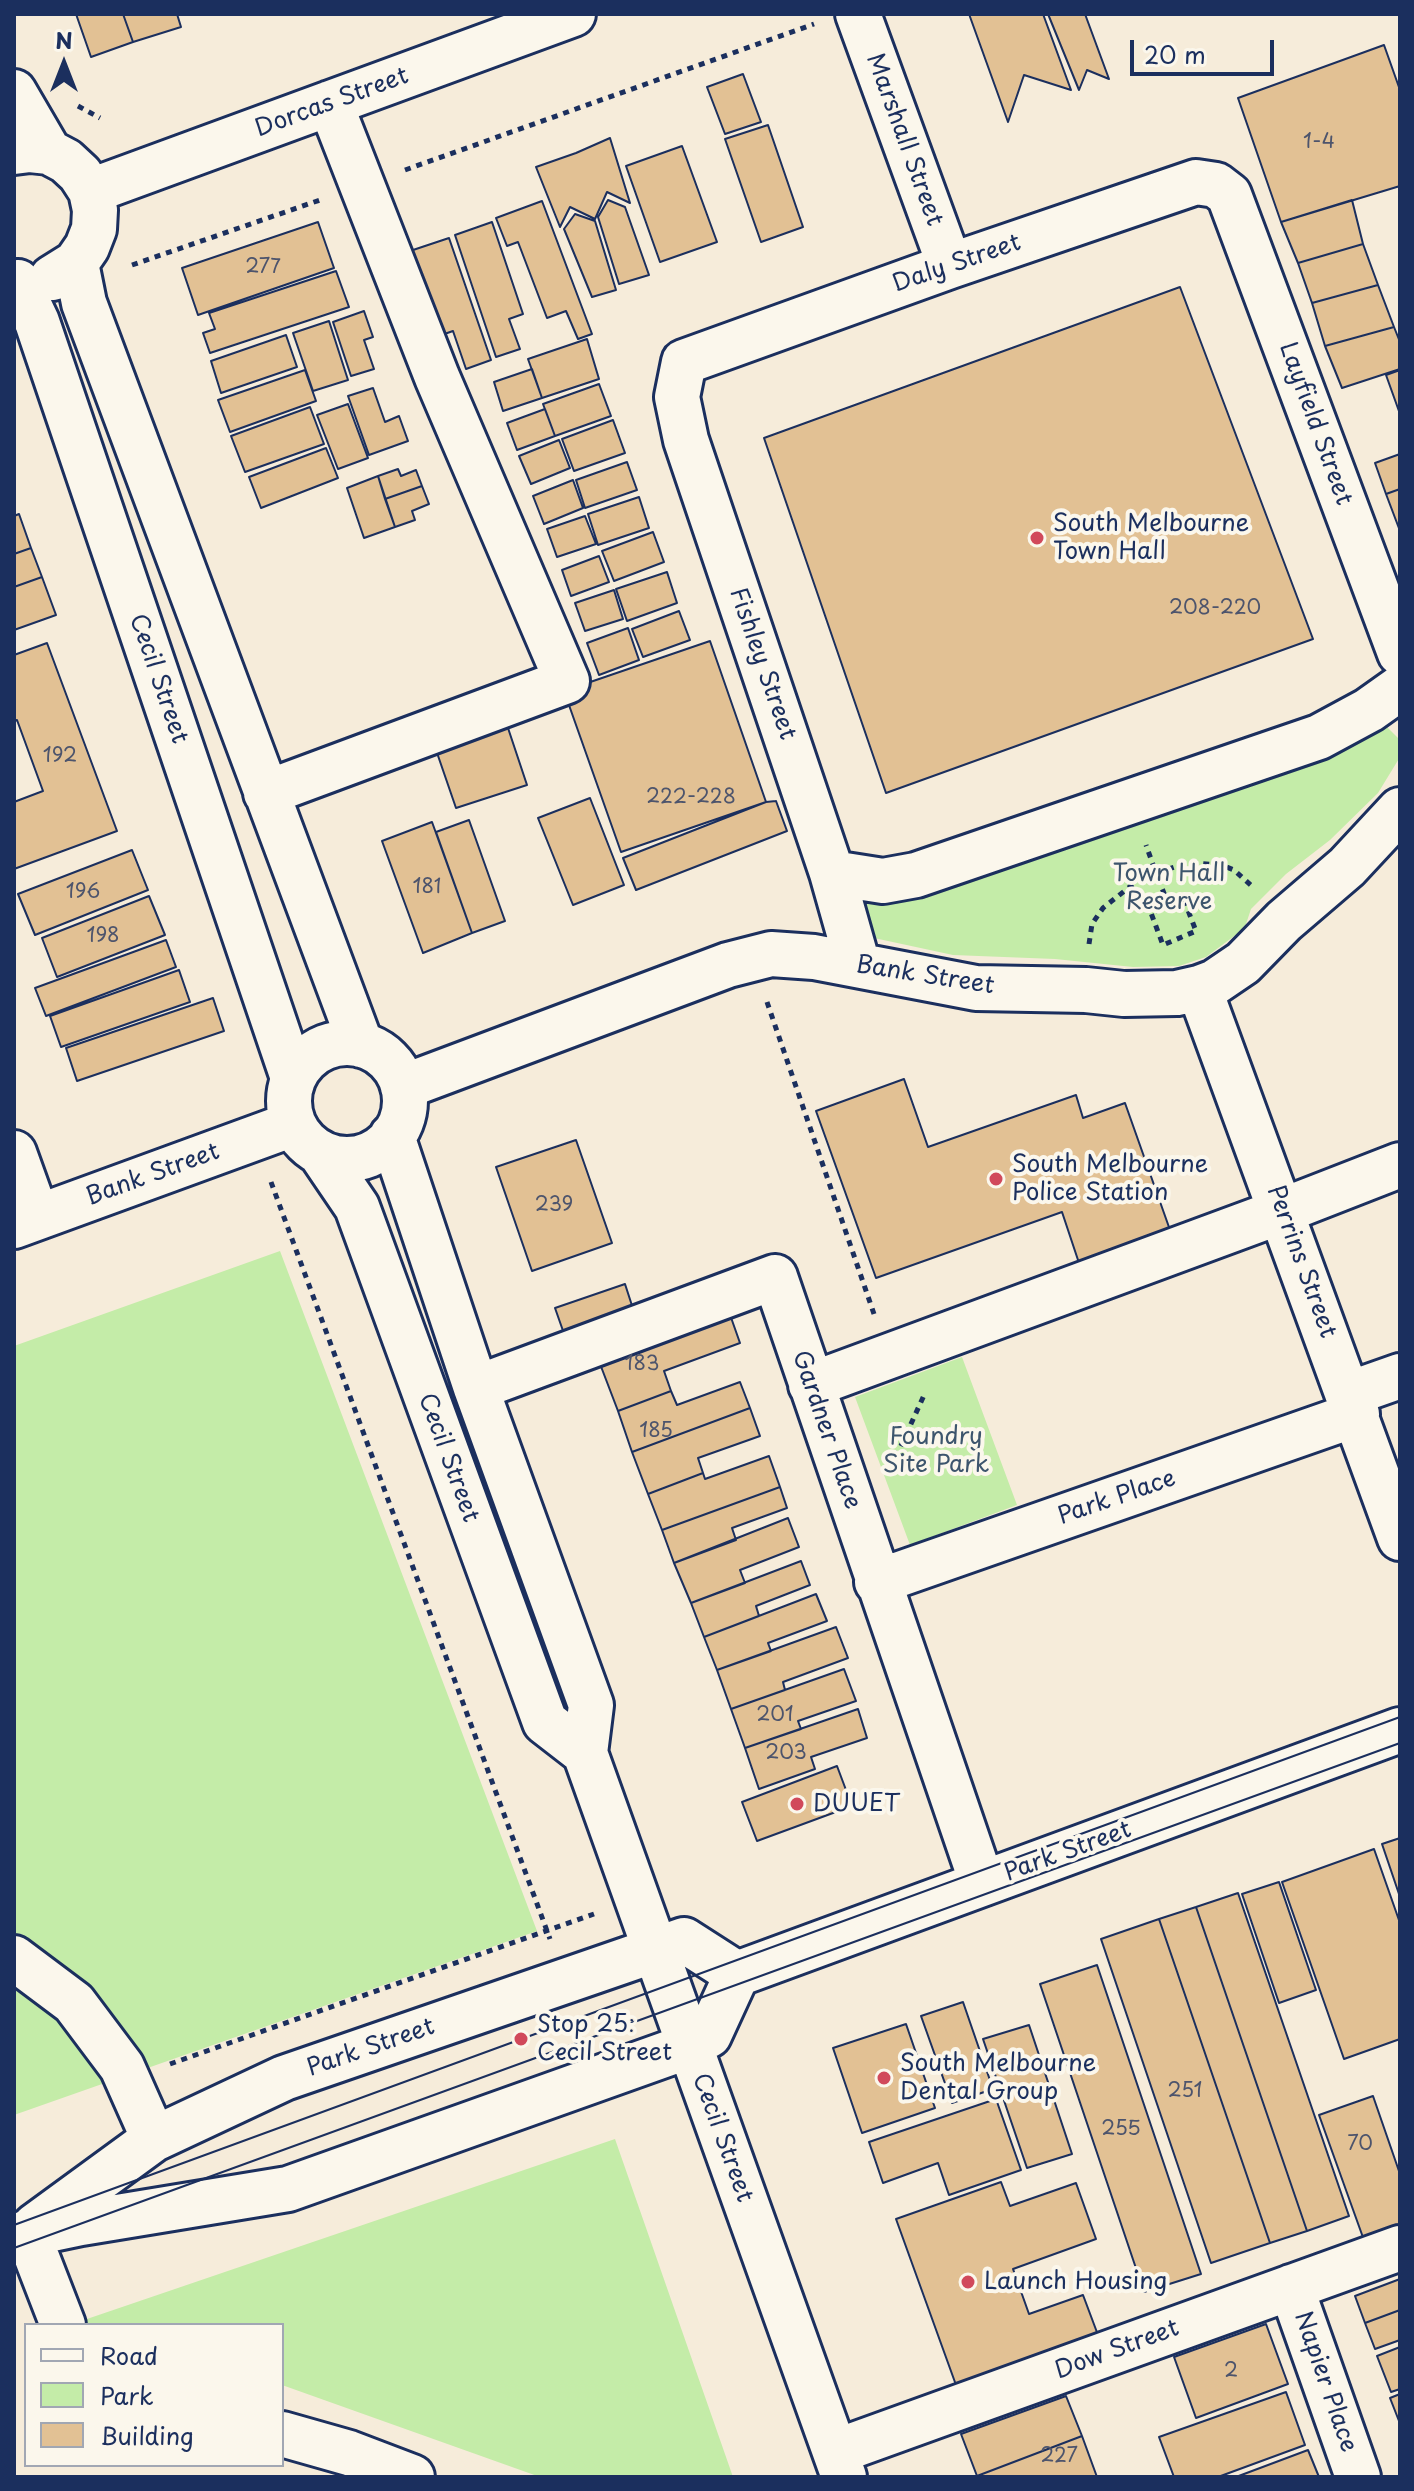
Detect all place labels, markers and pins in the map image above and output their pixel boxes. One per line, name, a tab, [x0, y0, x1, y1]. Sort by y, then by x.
place label: South Melbourne Town Hall	[1053, 510, 1249, 566]
marker: South Melbourne Town Hall	[1028, 529, 1046, 547]
place label: South Melbourne Police Station	[1012, 1151, 1208, 1207]
marker: South Melbourne Police Station	[987, 1170, 1005, 1188]
place label: DUUET	[813, 1790, 900, 1818]
marker: DUUET	[788, 1795, 806, 1813]
place label: Stop 25: Cecil Street	[537, 2011, 672, 2067]
marker: Stop 25: Cecil Street	[512, 2030, 530, 2048]
place label: South Melbourne Dental Group	[900, 2050, 1096, 2106]
marker: South Melbourne Dental Group	[875, 2069, 893, 2087]
place label: Launch Housing	[984, 2268, 1167, 2296]
marker: Launch Housing	[959, 2273, 977, 2291]

